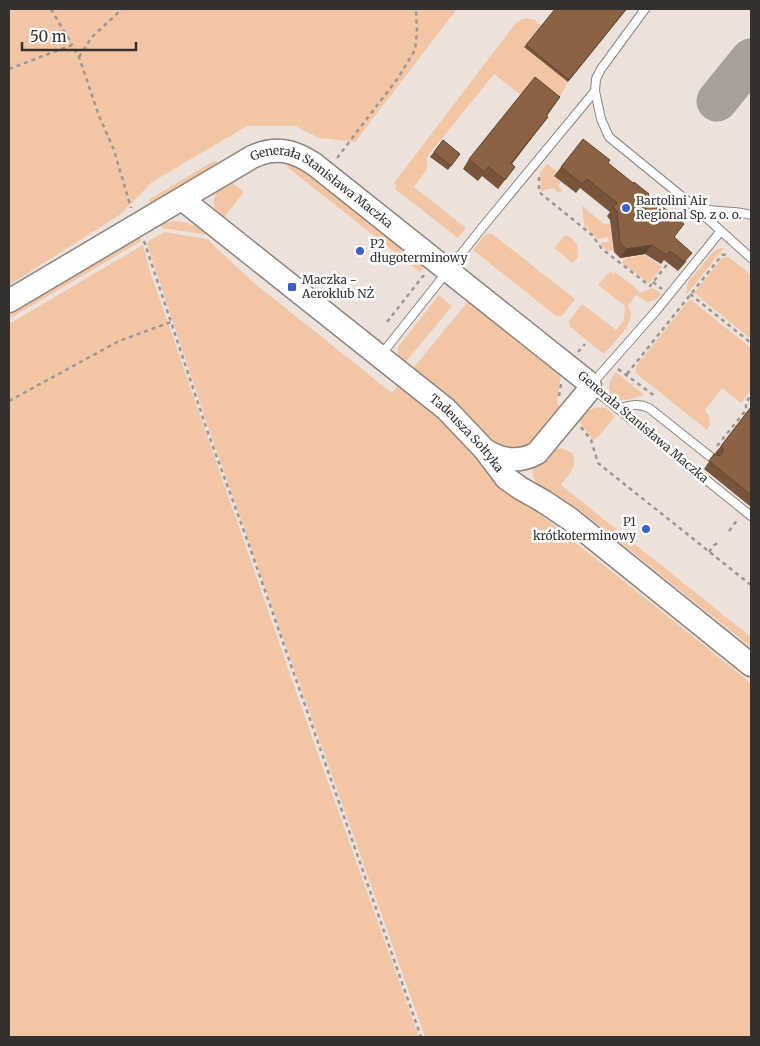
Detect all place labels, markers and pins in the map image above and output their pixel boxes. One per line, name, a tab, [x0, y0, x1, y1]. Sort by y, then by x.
place label: Bartolini Air Regional Sp. z o. o.	[636, 193, 741, 222]
marker: Bartolini Air Regional Sp. z o. o.	[620, 202, 632, 214]
place label: P2 długoterminowy	[370, 236, 467, 265]
marker: P2 długoterminowy	[354, 245, 366, 257]
place label: Maczka - Aeroklub NŻ	[301, 272, 374, 301]
marker: Maczka - Aeroklub NŻ	[286, 281, 298, 293]
place label: P1 krótkoterminowy	[533, 514, 637, 543]
marker: P1 krótkoterminowy	[640, 523, 652, 535]

